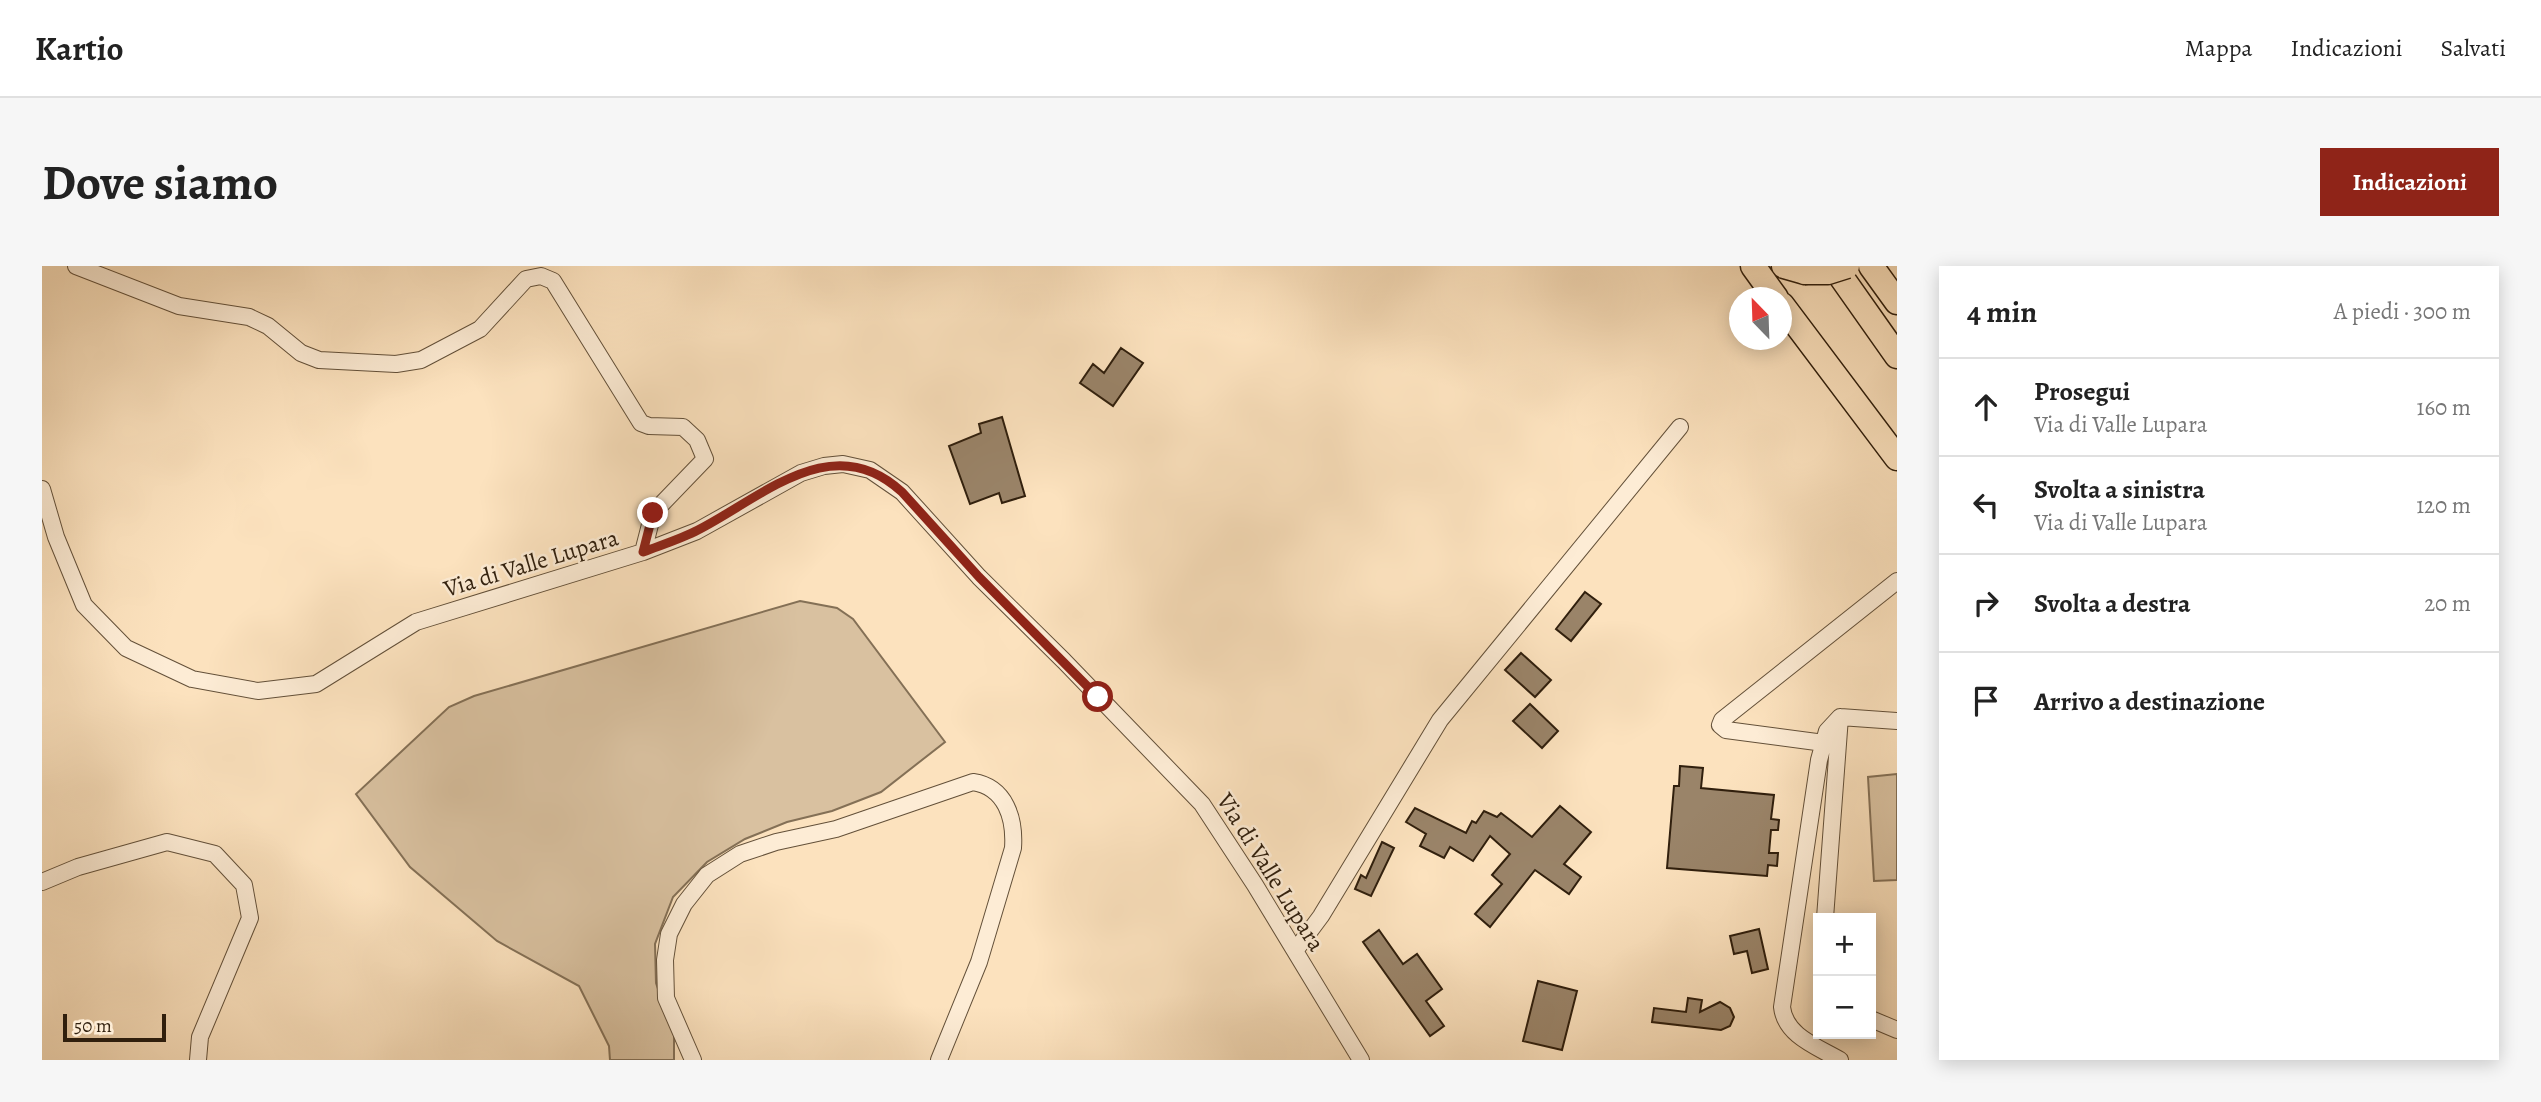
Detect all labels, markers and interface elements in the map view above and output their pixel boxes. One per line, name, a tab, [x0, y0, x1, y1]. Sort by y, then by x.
text: Kartio	[35, 26, 123, 71]
text: Mappa	[2185, 32, 2253, 64]
text: Indicazioni	[2291, 32, 2403, 64]
text: Salvati	[2441, 32, 2506, 64]
button: Indicazioni	[2320, 148, 2499, 216]
text: Dove siamo	[42, 149, 278, 216]
north arrow	[1729, 287, 1792, 350]
text: 4 min	[1967, 292, 2037, 332]
text: A piedi · 300 m	[2334, 296, 2471, 327]
text: Prosegui	[2034, 374, 2130, 409]
icon: ahead	[1967, 388, 2005, 426]
text: 160 m	[2417, 392, 2471, 423]
text: Via di Valle Lupara	[2034, 409, 2208, 440]
text: Svolta a sinistra	[2034, 472, 2205, 507]
icon: left	[1967, 486, 2005, 524]
text: 120 m	[2416, 490, 2471, 521]
route end	[637, 497, 668, 528]
text: Via di Valle Lupara	[2034, 507, 2208, 538]
street label: Via di Valle Lupara	[439, 521, 623, 605]
icon: right	[1967, 584, 2005, 622]
text: Svolta a destra	[2034, 586, 2191, 621]
text: 20 m	[2424, 588, 2471, 619]
route start	[1082, 681, 1113, 712]
icon: arrive	[1967, 682, 2005, 720]
text: Arrivo a destinazione	[2034, 684, 2265, 719]
street label: Via di Valle Lupara	[1209, 786, 1333, 958]
map controls	[1813, 913, 1876, 1039]
button: +	[1813, 913, 1876, 976]
button: −	[1813, 976, 1876, 1039]
scale bar	[63, 1011, 166, 1043]
text: 50 m	[74, 1013, 112, 1039]

